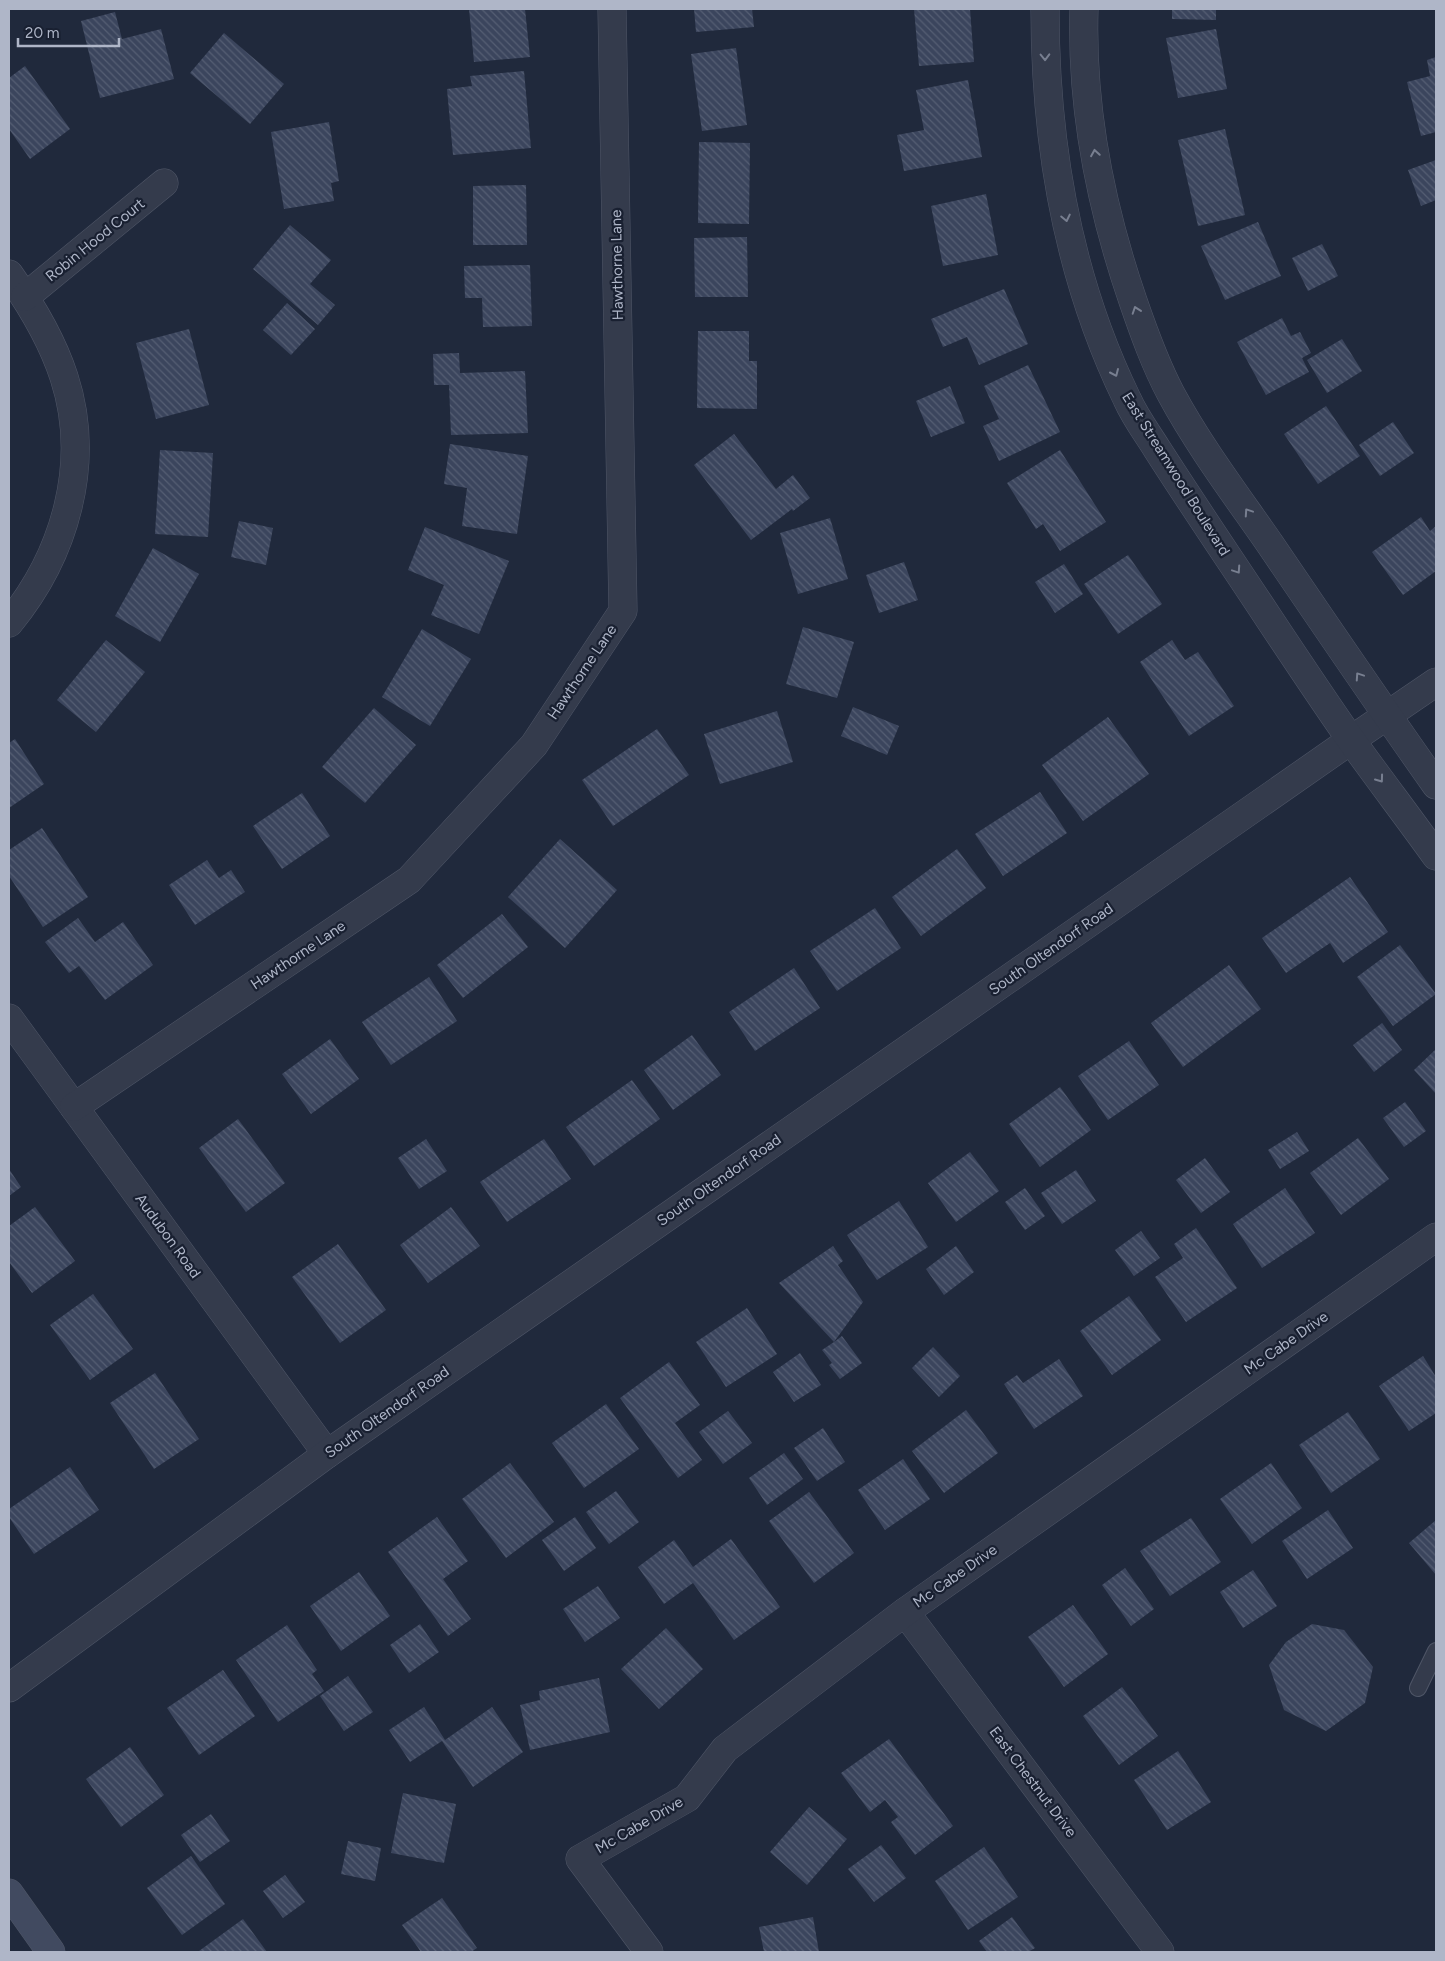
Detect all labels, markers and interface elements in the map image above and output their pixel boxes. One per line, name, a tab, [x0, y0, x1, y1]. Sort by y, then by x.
scale bar	[18, 15, 119, 47]
text: 20 m	[25, 24, 59, 42]
one-way arrow	[1040, 54, 1050, 62]
one-way arrow	[1090, 149, 1100, 158]
street label: Robin Hood Court	[42, 194, 148, 285]
street label: Hawthorne Lane	[607, 210, 627, 320]
one-way arrow	[1060, 214, 1071, 223]
one-way arrow	[1132, 306, 1142, 315]
one-way arrow	[1109, 368, 1120, 377]
street label: East Streamwood Boulevard	[1118, 389, 1234, 559]
one-way arrow	[1245, 509, 1254, 518]
one-way arrow	[1231, 565, 1241, 574]
street label: Hawthorne Lane	[544, 621, 620, 723]
one-way arrow	[1356, 672, 1365, 681]
one-way arrow	[1374, 773, 1383, 783]
street label: South Oltendorf Road	[985, 899, 1117, 999]
street label: Hawthorne Lane	[247, 917, 349, 993]
street label: South Oltendorf Road	[653, 1130, 785, 1230]
street label: Audubon Road	[131, 1190, 205, 1282]
street label: Mc Cabe Drive	[1241, 1307, 1331, 1379]
street label: South Oltendorf Road	[321, 1362, 453, 1462]
street label: Mc Cabe Drive	[910, 1540, 1000, 1612]
street label: East Chestnut Drive	[986, 1723, 1080, 1841]
street label: Mc Cabe Drive	[592, 1793, 686, 1857]

